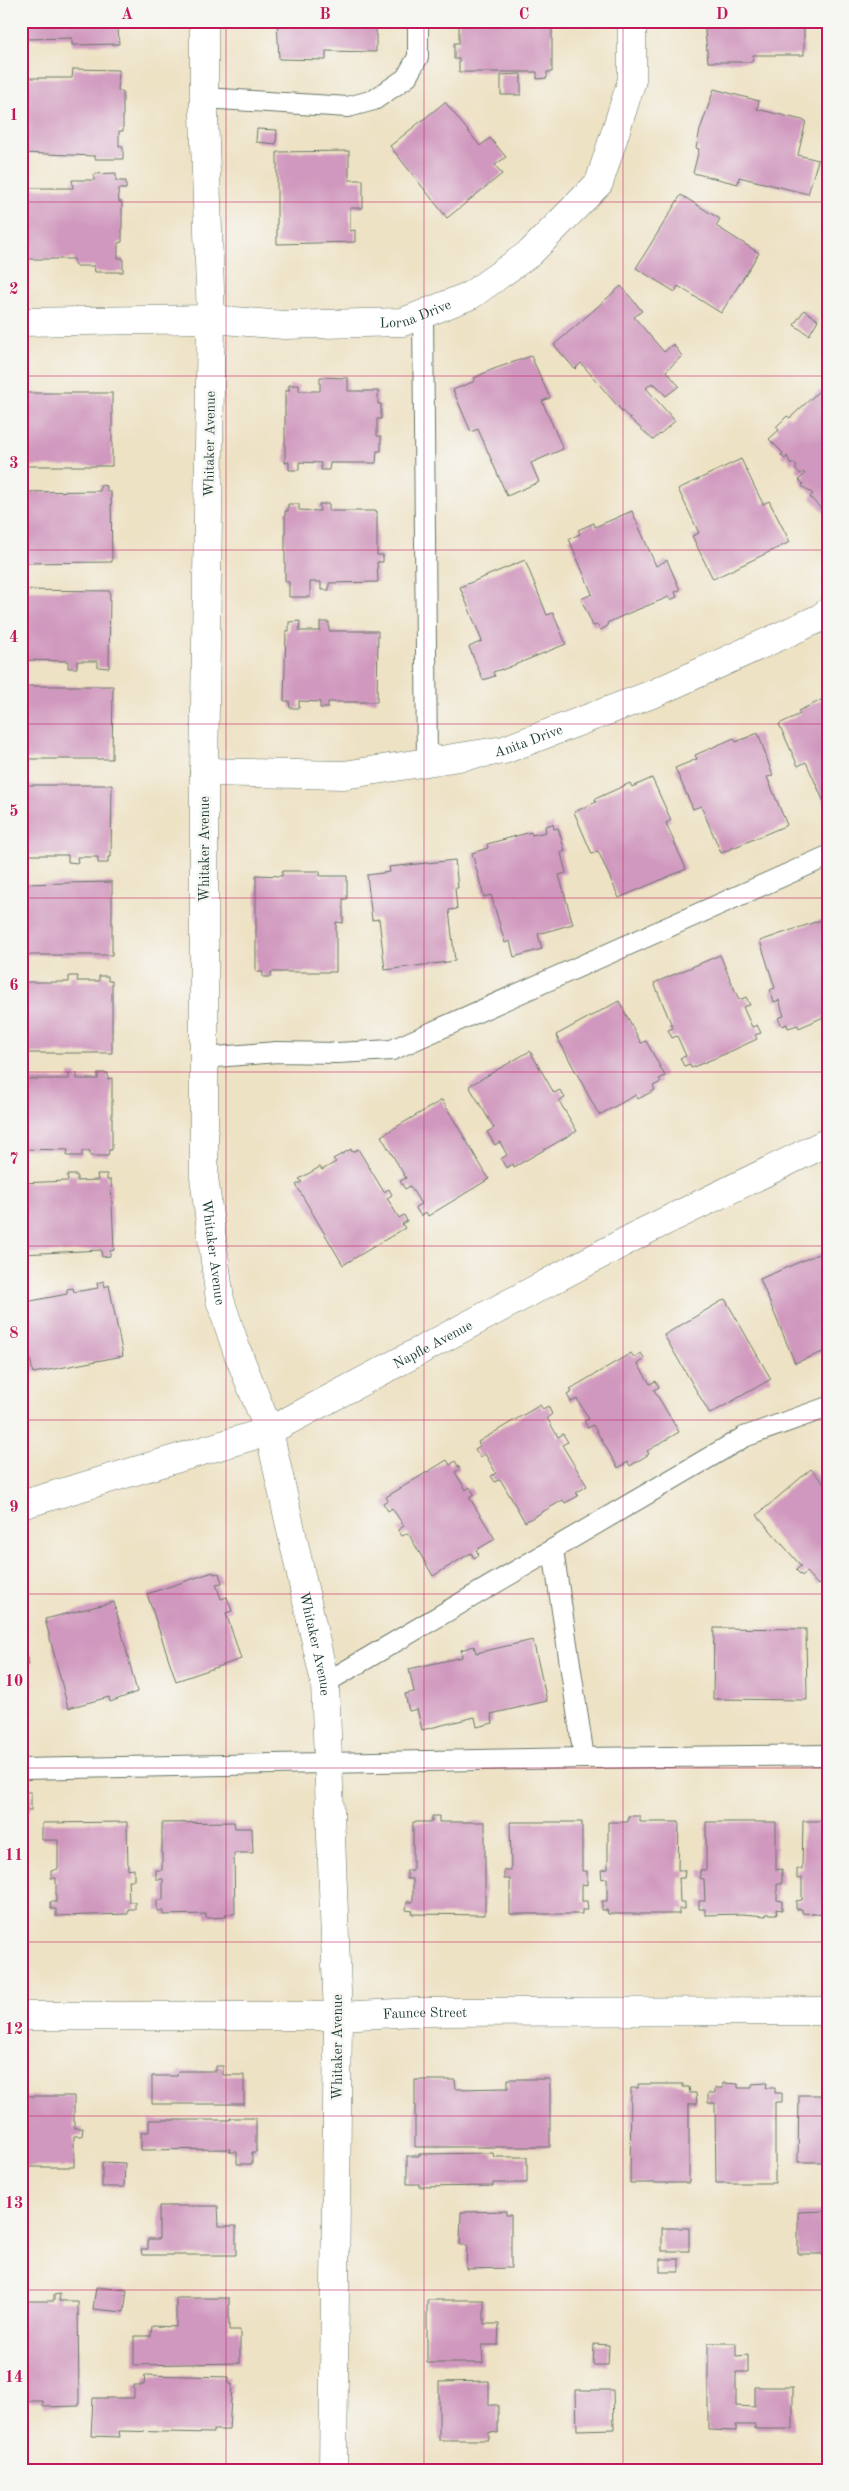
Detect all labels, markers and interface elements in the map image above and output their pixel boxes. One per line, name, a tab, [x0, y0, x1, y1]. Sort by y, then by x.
text: A	[121, 7, 133, 23]
text: B	[319, 7, 331, 23]
text: C	[519, 7, 529, 23]
text: D	[716, 7, 728, 23]
text: 1	[9, 108, 19, 124]
text: 2	[9, 282, 19, 298]
street label: Lorna Drive	[379, 298, 453, 331]
street label: Whitaker Avenue	[202, 391, 218, 497]
text: 3	[9, 456, 19, 472]
text: 4	[9, 630, 19, 646]
street label: Anita Drive	[493, 723, 565, 759]
street label: Whitaker Avenue	[198, 796, 212, 902]
text: 5	[9, 804, 19, 820]
text: 6	[9, 978, 19, 994]
text: 7	[9, 1152, 19, 1168]
street label: Whitaker Avenue	[199, 1199, 227, 1307]
street label: Napfle Avenue	[391, 1318, 475, 1372]
text: 8	[9, 1326, 19, 1342]
text: 9	[9, 1500, 19, 1516]
street label: Whitaker Avenue	[297, 1591, 331, 1696]
text: 10	[5, 1674, 23, 1690]
text: 11	[5, 1848, 23, 1864]
street label: Whitaker Avenue	[331, 1994, 345, 2100]
street label: Faunce Street	[383, 2006, 467, 2022]
text: 12	[5, 2022, 23, 2038]
text: 13	[5, 2196, 23, 2212]
text: 14	[5, 2370, 23, 2386]

